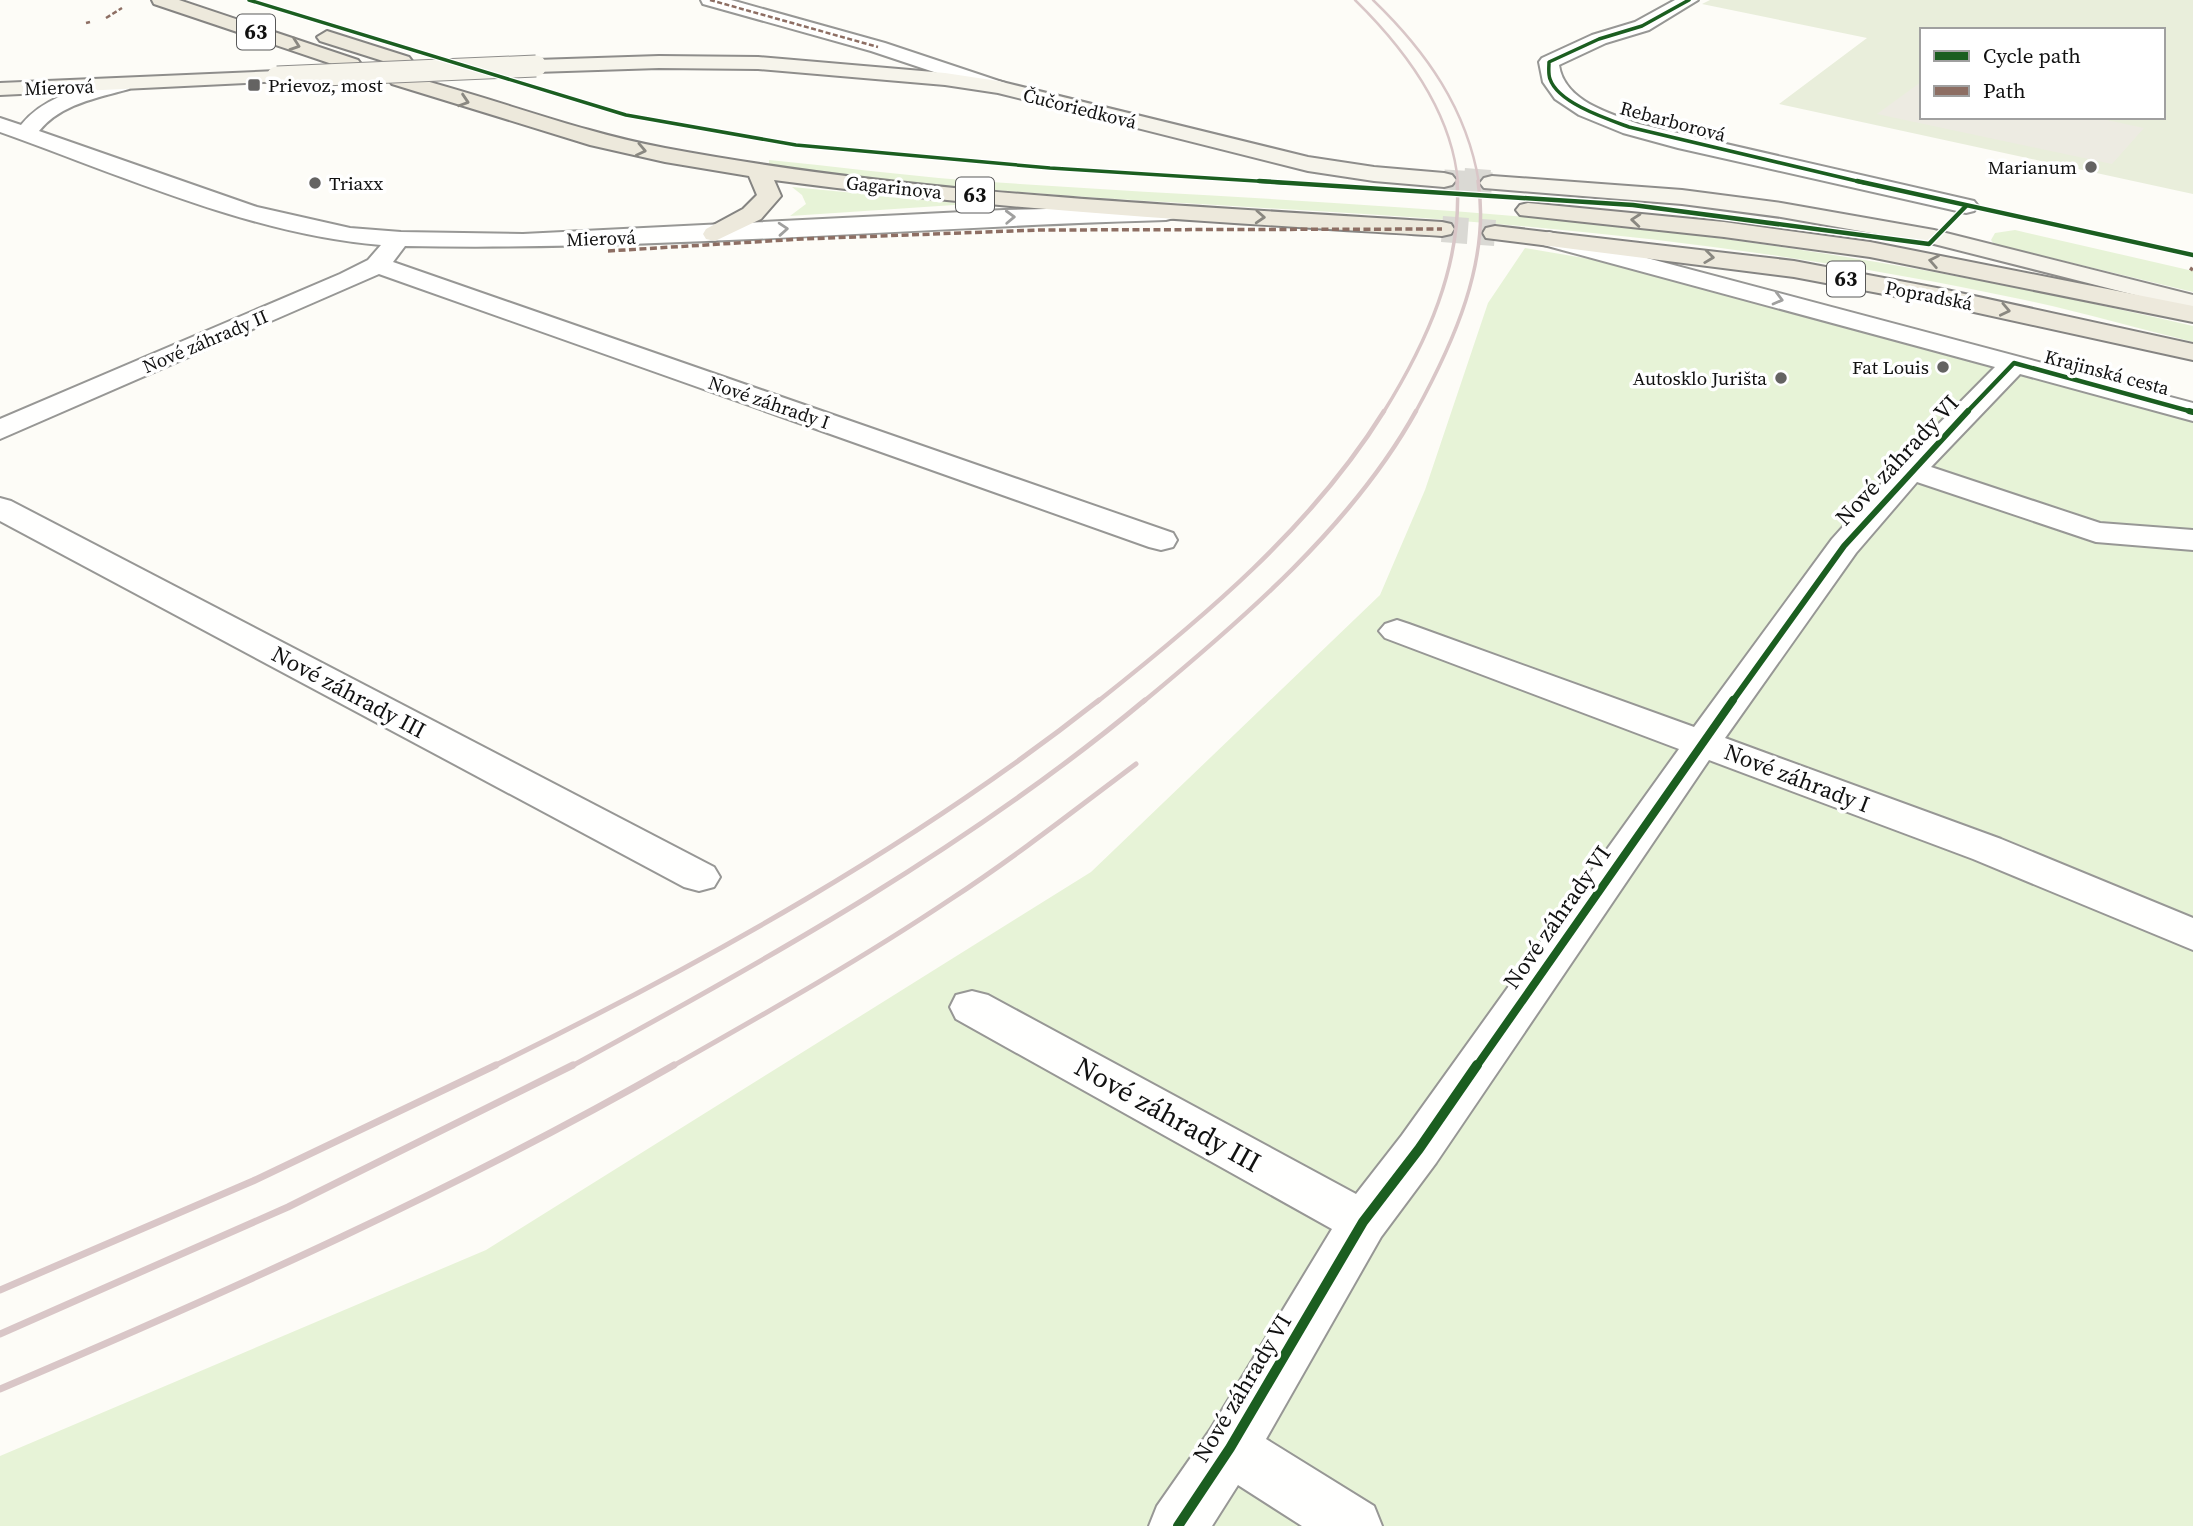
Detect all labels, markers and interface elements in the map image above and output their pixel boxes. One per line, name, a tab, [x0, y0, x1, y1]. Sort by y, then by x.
road number: 63	[237, 14, 275, 50]
legend	[1920, 28, 2165, 119]
one-way arrow	[289, 37, 301, 51]
text: Cycle path	[1983, 41, 2081, 70]
place label: Prievoz, most	[268, 72, 383, 98]
street label: Mierová	[24, 73, 95, 101]
text: Path	[1983, 76, 2026, 105]
marker: Prievoz, most	[246, 77, 262, 93]
street label: Čučoriedková	[1021, 81, 1140, 135]
one-way arrow	[458, 92, 470, 107]
street label: Rebarborová	[1617, 94, 1729, 148]
one-way arrow	[635, 141, 647, 156]
place label: Marianum	[1988, 154, 2077, 180]
marker: Marianum	[2083, 159, 2099, 175]
street label: Gagarinova	[845, 169, 943, 205]
place label: Triaxx	[329, 170, 383, 196]
marker: Triaxx	[307, 175, 323, 191]
road number: 63	[956, 178, 994, 212]
one-way arrow	[1005, 209, 1016, 225]
one-way arrow	[1255, 209, 1266, 224]
one-way arrow	[1630, 213, 1641, 228]
one-way arrow	[778, 222, 789, 237]
street label: Mierová	[566, 224, 637, 252]
one-way arrow	[1703, 250, 1715, 265]
one-way arrow	[1928, 255, 1940, 270]
road number: 63	[1827, 262, 1865, 296]
street label: Popradská	[1883, 274, 1975, 316]
one-way arrow	[1772, 291, 1784, 305]
one-way arrow	[1999, 302, 2011, 317]
street label: Nové záhrady II	[138, 303, 272, 379]
street label: Krajinská cesta	[2042, 343, 2173, 401]
place label: Fat Louis	[1852, 354, 1929, 380]
marker: Fat Louis	[1935, 359, 1951, 375]
place label: Autosklo Jurišta	[1633, 365, 1767, 391]
street label: Nové záhrady I	[705, 369, 833, 435]
marker: Autosklo Jurišta	[1773, 370, 1789, 386]
street label: Nové záhrady VI	[1828, 388, 1966, 532]
street label: Nové záhrady III	[266, 638, 432, 746]
street label: Nové záhrady I	[1720, 736, 1874, 820]
street label: Nové záhrady VI	[1496, 839, 1618, 995]
street label: Nové záhrady III	[1068, 1047, 1268, 1181]
street label: Nové záhrady VI	[1185, 1308, 1299, 1468]

